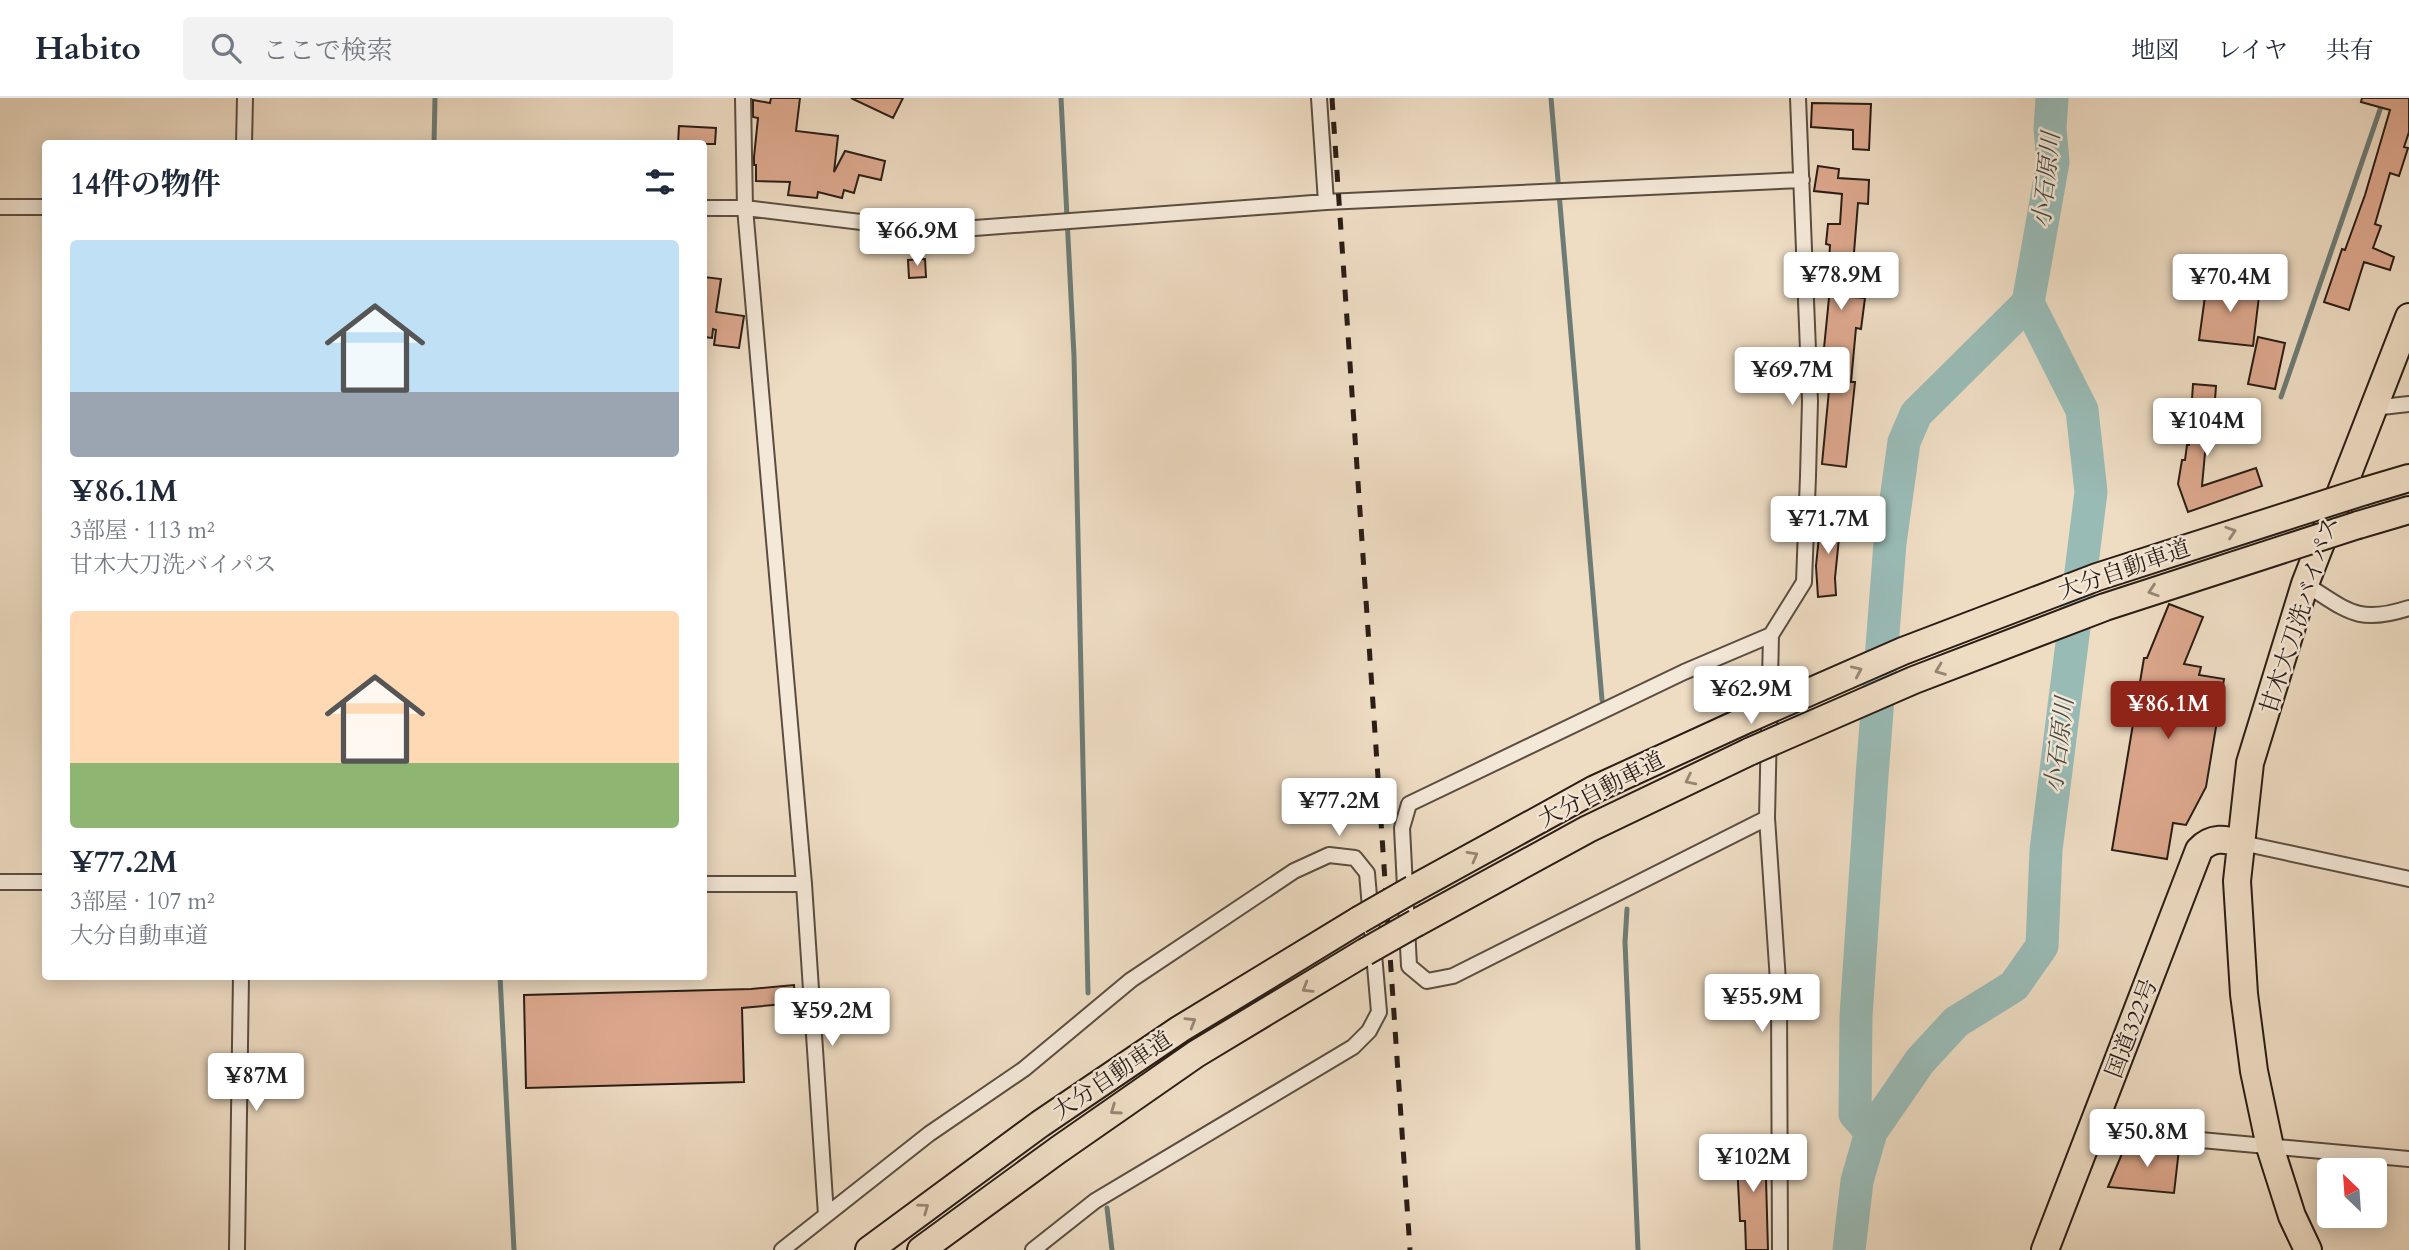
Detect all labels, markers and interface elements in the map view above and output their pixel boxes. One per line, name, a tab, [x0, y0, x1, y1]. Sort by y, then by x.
search box	[183, 17, 673, 80]
text: Habito	[35, 26, 141, 71]
icon: search	[207, 29, 245, 67]
text: ここで検索	[263, 33, 393, 68]
text: 地図	[2131, 34, 2179, 67]
text: レイヤ	[2217, 34, 2288, 67]
text: 共有	[2326, 34, 2374, 67]
water label: 小石原川	[2025, 128, 2068, 230]
icon: filters	[641, 163, 679, 201]
text: 14件の物件	[70, 164, 221, 205]
pin: ¥66.9M	[860, 208, 974, 268]
text: ¥66.9M	[876, 215, 958, 246]
pin: ¥78.9M	[1784, 252, 1898, 312]
pin: ¥70.4M	[2173, 254, 2287, 314]
text: ¥78.9M	[1800, 259, 1882, 290]
text: ¥70.4M	[2189, 261, 2271, 292]
icon: home	[312, 285, 438, 411]
pin: ¥69.7M	[1735, 348, 1849, 407]
text: ¥69.7M	[1751, 354, 1833, 385]
pin: ¥104M	[2158, 398, 2256, 458]
text: ¥104M	[2169, 405, 2245, 436]
text: ¥86.1M	[70, 471, 178, 512]
pin: ¥71.7M	[1771, 496, 1885, 556]
text: ¥71.7M	[1787, 503, 1869, 534]
street label: 甘木大刀洗バイパス	[2253, 512, 2346, 718]
text: 3部屋 · 113 m²	[70, 515, 215, 546]
one-way arrow	[2225, 526, 2237, 540]
street label: 大分自動車道	[2054, 532, 2194, 607]
text: 甘木大刀洗バイパス	[70, 549, 277, 580]
one-way arrow	[2147, 583, 2160, 597]
icon: home	[312, 656, 438, 782]
one-way arrow	[1935, 662, 1947, 676]
one-way arrow	[1850, 665, 1862, 679]
pin: ¥62.9M	[1694, 666, 1808, 726]
text: ¥62.9M	[1710, 673, 1792, 704]
pin: ¥86.1M	[2111, 682, 2225, 741]
text: ¥86.1M	[2127, 688, 2209, 719]
water label: 小石原川	[2037, 692, 2082, 795]
street label: 大分自動車道	[1533, 744, 1670, 835]
one-way arrow	[1685, 772, 1697, 786]
pin: ¥77.2M	[1282, 778, 1396, 838]
text: ¥77.2M	[1298, 785, 1380, 816]
text: ¥77.2M	[70, 842, 178, 883]
one-way arrow	[1465, 851, 1478, 864]
text: 3部屋 · 107 m²	[70, 886, 215, 917]
text: 大分自動車道	[70, 920, 208, 951]
pin: ¥55.9M	[1705, 974, 1819, 1034]
street label: 国道322号	[2098, 974, 2165, 1082]
one-way arrow	[1301, 979, 1314, 992]
text: ¥55.9M	[1721, 981, 1803, 1012]
pin: ¥59.2M	[775, 988, 889, 1048]
text: ¥59.2M	[791, 995, 873, 1026]
one-way arrow	[1183, 1018, 1196, 1031]
street label: 大分自動車道	[1046, 1024, 1178, 1127]
pin: ¥87M	[215, 1054, 297, 1113]
text: ¥87M	[224, 1060, 288, 1091]
one-way arrow	[1110, 1102, 1123, 1114]
pin: ¥50.8M	[2090, 1110, 2204, 1169]
text: ¥50.8M	[2106, 1116, 2188, 1147]
pin: ¥102M	[1704, 1134, 1802, 1194]
text: ¥102M	[1715, 1141, 1791, 1172]
north arrow	[2317, 1158, 2387, 1228]
map controls	[2317, 1158, 2387, 1228]
one-way arrow	[916, 1204, 928, 1217]

